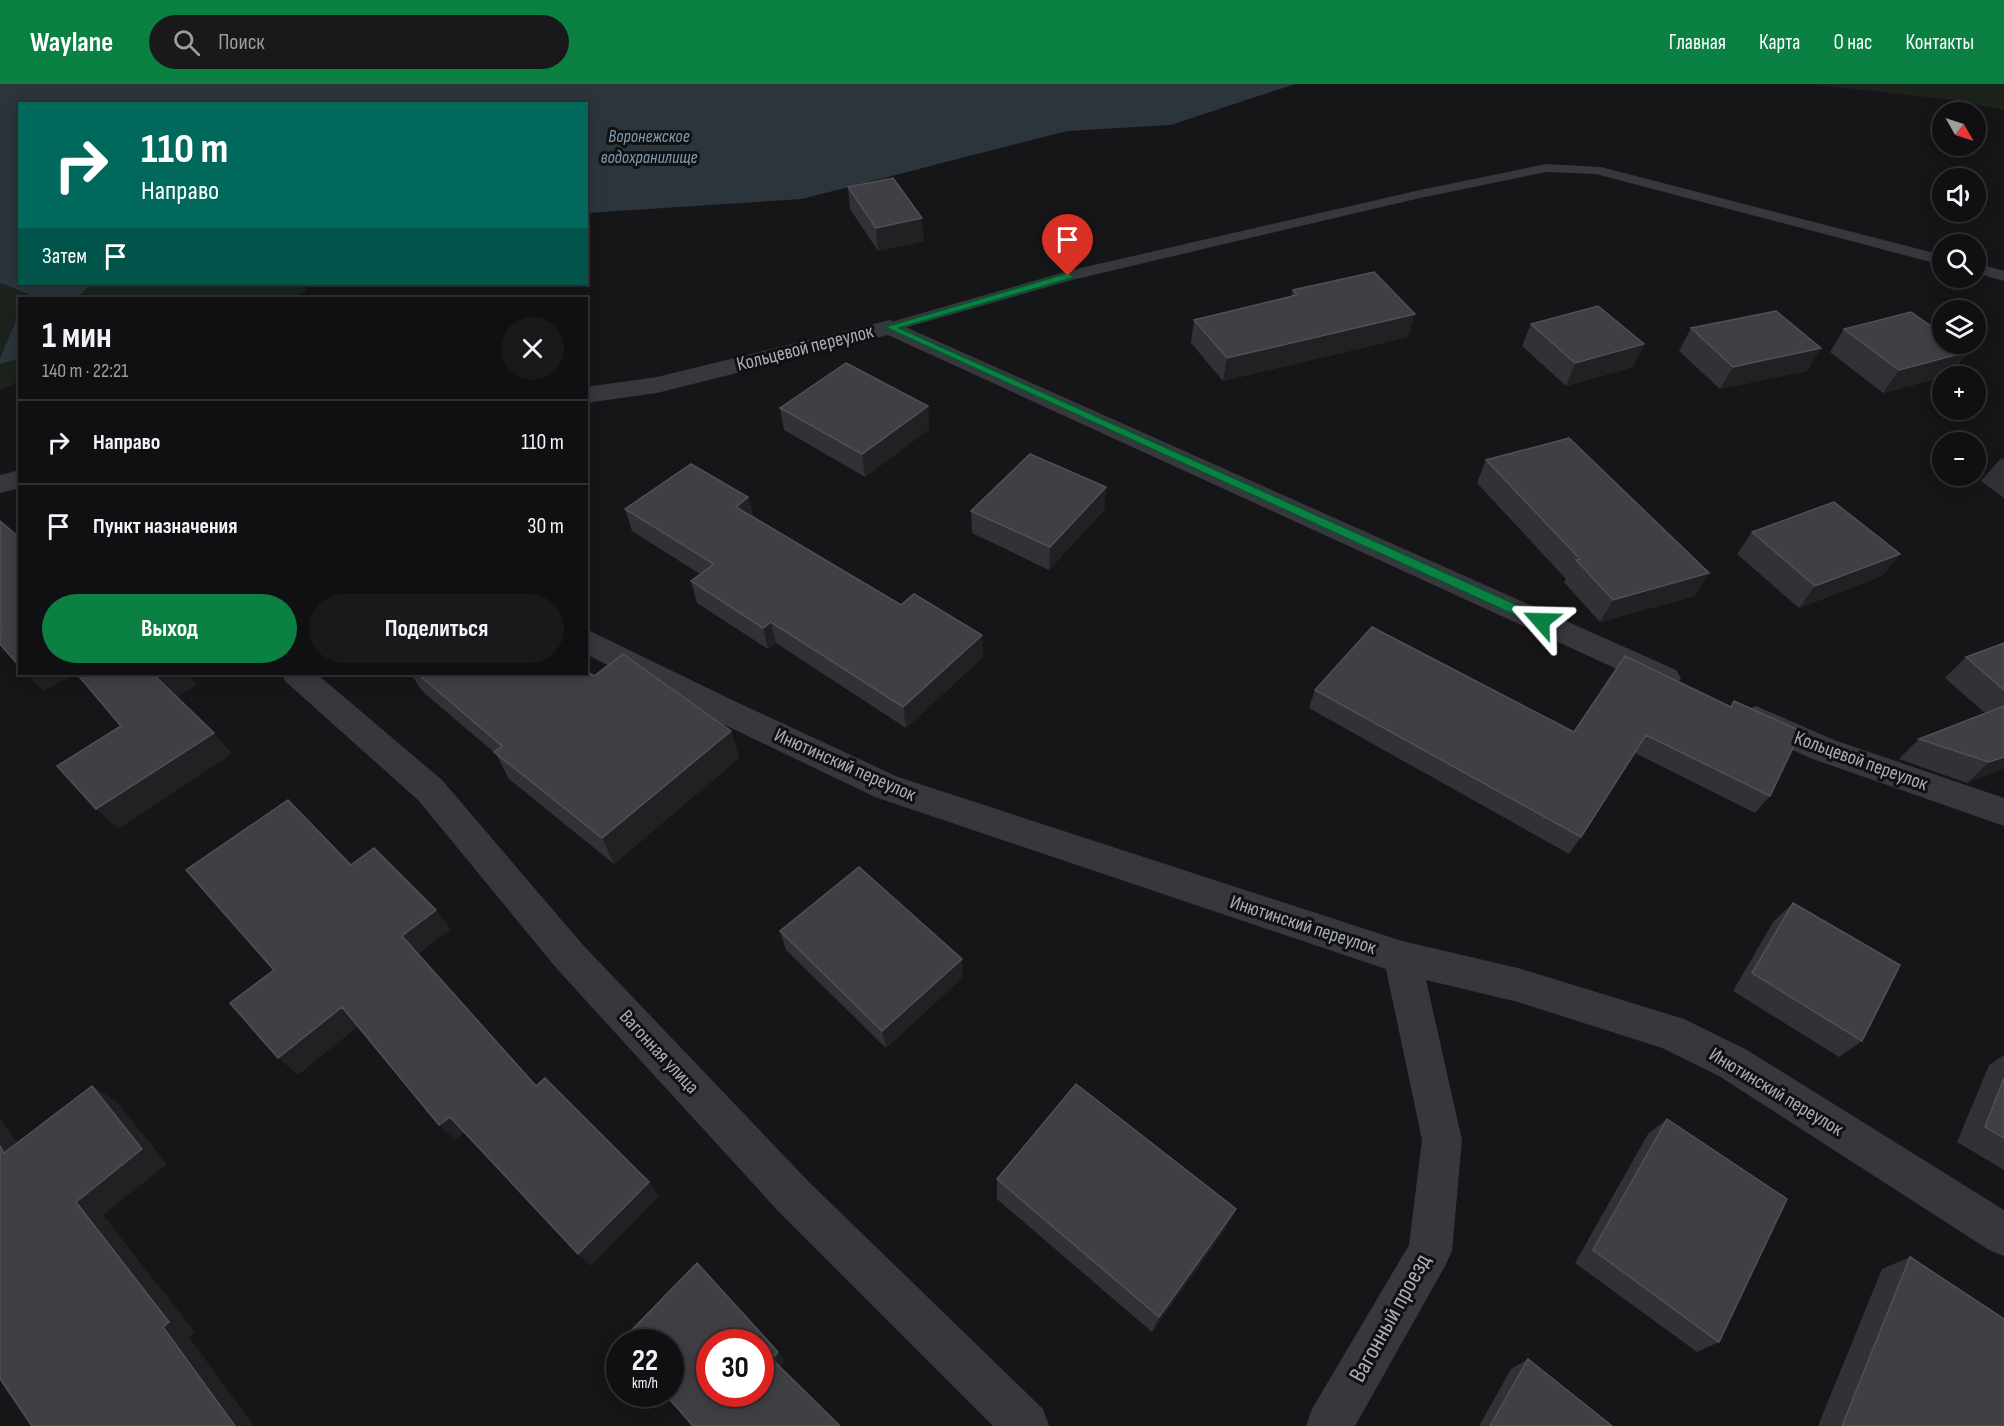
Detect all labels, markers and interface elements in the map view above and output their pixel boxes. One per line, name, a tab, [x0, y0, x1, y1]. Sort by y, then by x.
search box	[149, 15, 569, 69]
text: Waylane	[30, 26, 113, 59]
icon: search	[170, 26, 203, 59]
text: Поиск	[218, 29, 265, 56]
text: Главная	[1669, 30, 1726, 55]
text: Карта	[1759, 30, 1800, 55]
text: О нас	[1833, 30, 1872, 55]
text: Контакты	[1905, 30, 1974, 55]
north arrow	[1932, 102, 1986, 156]
map controls	[1932, 102, 1986, 486]
text: 110 m	[141, 124, 228, 175]
icon: right	[42, 126, 120, 204]
water label: Воронежское водохранилище	[600, 126, 698, 168]
button: sound	[1932, 168, 1986, 222]
text: Направо	[141, 175, 219, 207]
pin	[1042, 214, 1093, 276]
icon: arrive	[1051, 223, 1084, 256]
button: search	[1932, 234, 1986, 288]
icon: arrive	[99, 240, 132, 273]
text: Затем	[42, 243, 87, 270]
button: layers	[1932, 300, 1986, 354]
text: 1 мин	[42, 315, 112, 358]
button: close	[501, 317, 564, 380]
street label: Кольцевой переулок	[734, 319, 876, 377]
text: 140 m · 22:21	[42, 359, 128, 383]
button: +	[1932, 366, 1986, 420]
icon: right	[42, 426, 75, 459]
text: Направо	[93, 429, 160, 456]
text: 110 m	[521, 429, 564, 456]
button: −	[1932, 432, 1986, 486]
icon: arrive	[42, 510, 75, 543]
text: Пункт назначения	[93, 513, 237, 540]
text: 30 m	[527, 513, 564, 540]
position arrow	[1509, 589, 1573, 653]
button: Выход	[42, 594, 297, 663]
button: Поделиться	[309, 594, 564, 663]
street label: Инютинский переулок	[771, 723, 920, 807]
street label: Кольцевой переулок	[1791, 726, 1931, 796]
street label: Инютинский переулок	[1227, 890, 1380, 960]
street label: Вагонная улица	[614, 1005, 704, 1099]
street label: Инютинский переулок	[1705, 1042, 1848, 1142]
street label: Вагонный проезд	[1343, 1249, 1437, 1387]
speed limit sign: 30	[696, 1329, 774, 1407]
text: 22	[632, 1343, 658, 1379]
text: km/h	[632, 1374, 658, 1393]

